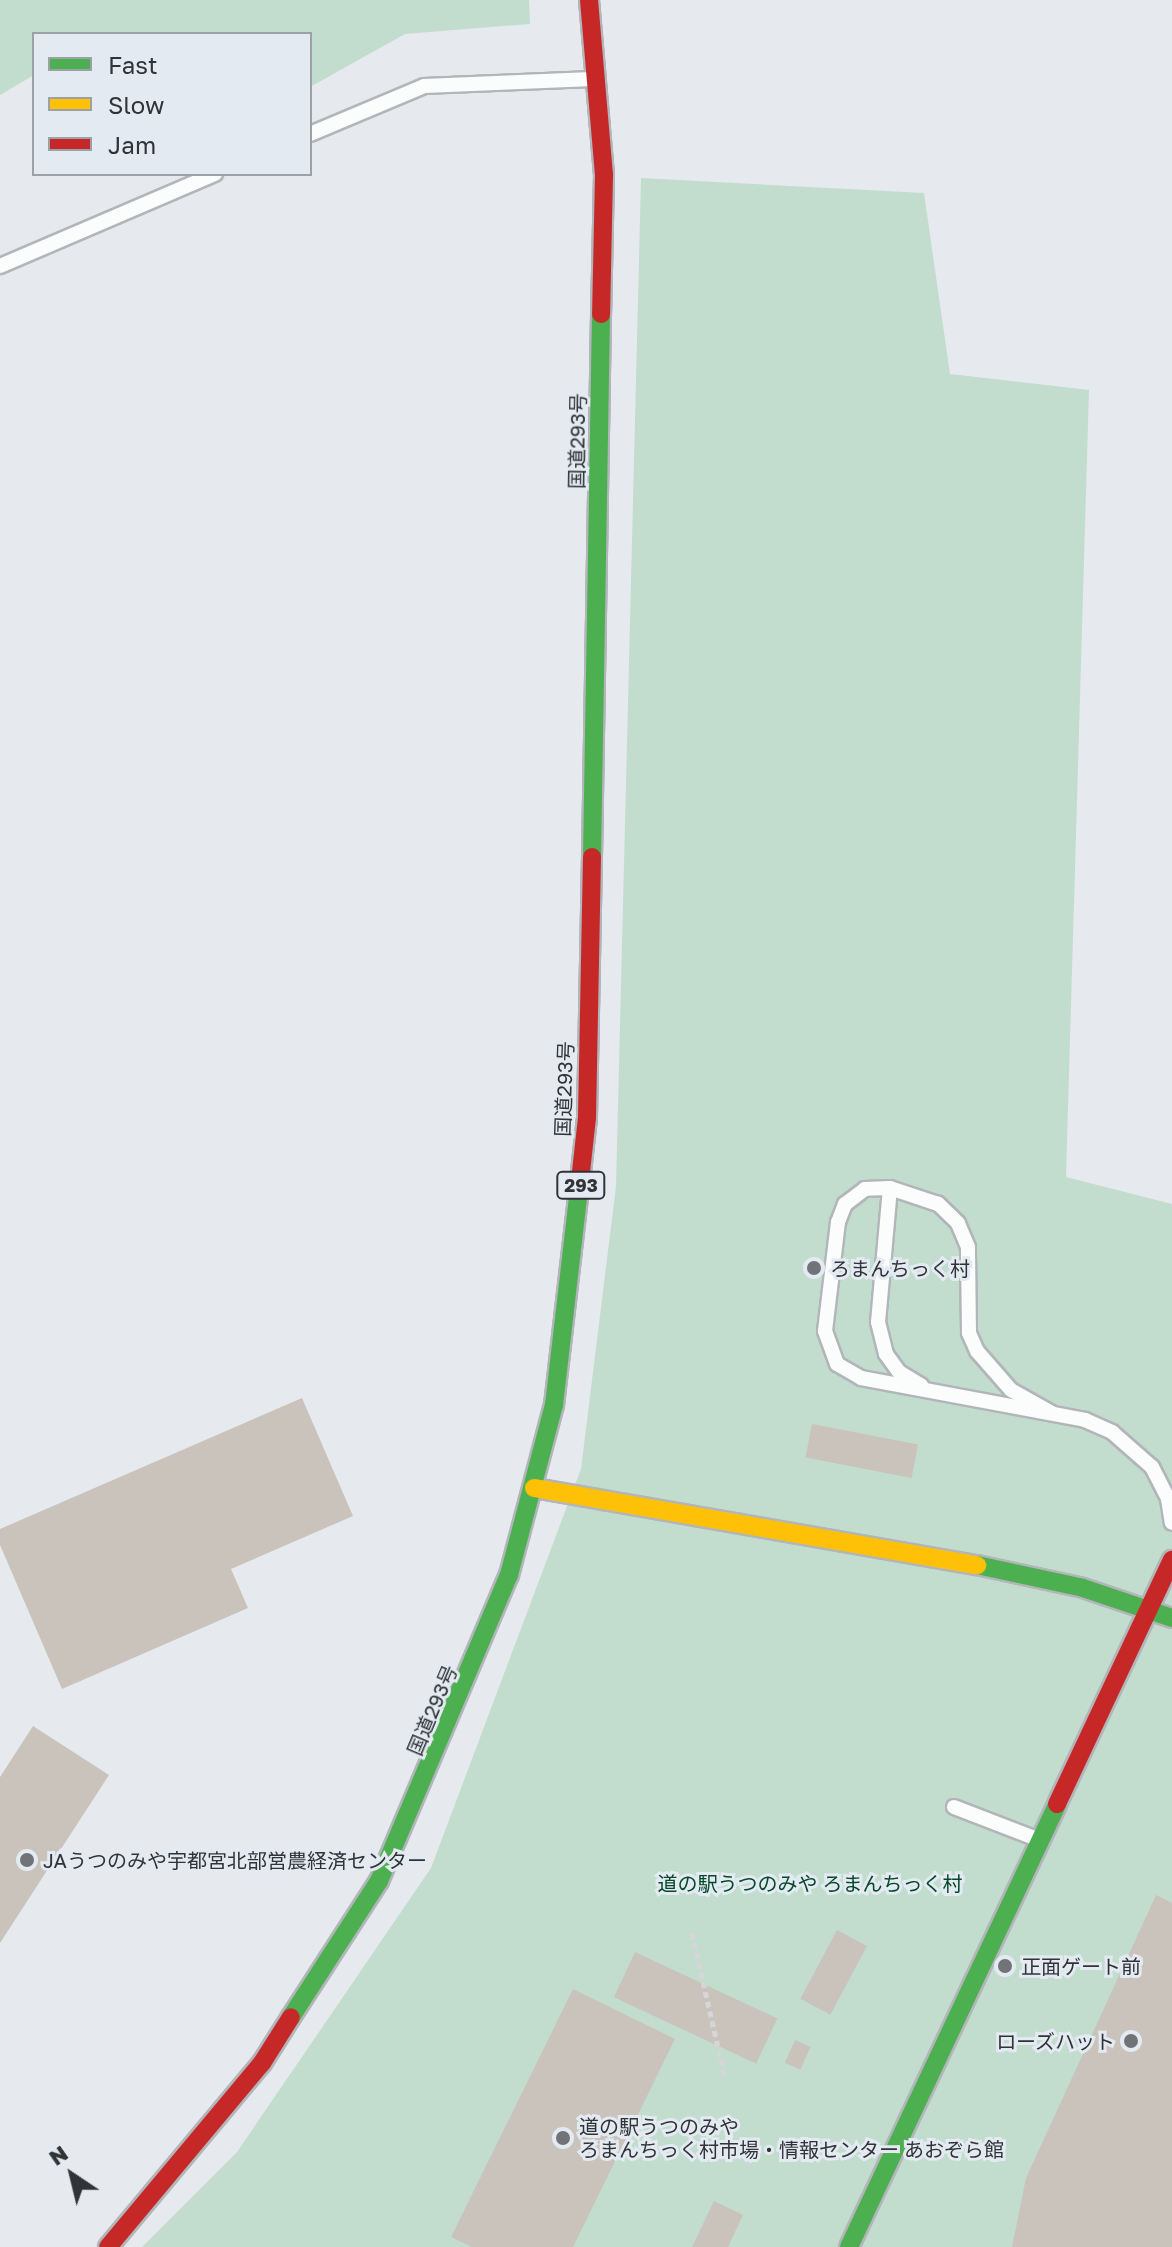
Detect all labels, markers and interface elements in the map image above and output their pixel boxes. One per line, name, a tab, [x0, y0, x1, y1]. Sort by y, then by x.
legend	[32, 32, 312, 176]
text: Fast	[108, 50, 158, 79]
text: Slow	[108, 90, 164, 119]
text: Jam	[108, 130, 156, 159]
street label: 国道293号	[564, 393, 590, 489]
street label: 国道293号	[550, 1041, 578, 1137]
road number: 293	[555, 1171, 607, 1199]
place label: ろまんちっく村	[830, 1256, 970, 1280]
marker: ろまんちっく村	[805, 1259, 823, 1277]
street label: 国道293号	[402, 1661, 462, 1759]
place label: JAうつのみや宇都宮北部営農経済センター	[43, 1848, 427, 1872]
marker: JAうつのみや宇都宮北部営農経済センター	[18, 1851, 36, 1869]
park label: 道の駅うつのみや ろまんちっく村	[658, 1871, 962, 1895]
place label: 正面ゲート前	[1021, 1954, 1141, 1978]
marker: 正面ゲート前	[996, 1957, 1014, 1975]
place label: ローズハット	[995, 2029, 1115, 2053]
marker: ローズハット	[1122, 2032, 1140, 2050]
place label: 道の駅うつのみや ろまんちっく村市場・情報センター あおぞら館	[579, 2114, 1004, 2161]
marker: 道の駅うつのみや ろまんちっく村市場・情報センター あおぞら館	[554, 2129, 572, 2147]
north arrow	[32, 2135, 112, 2215]
text: N	[43, 2139, 73, 2171]

